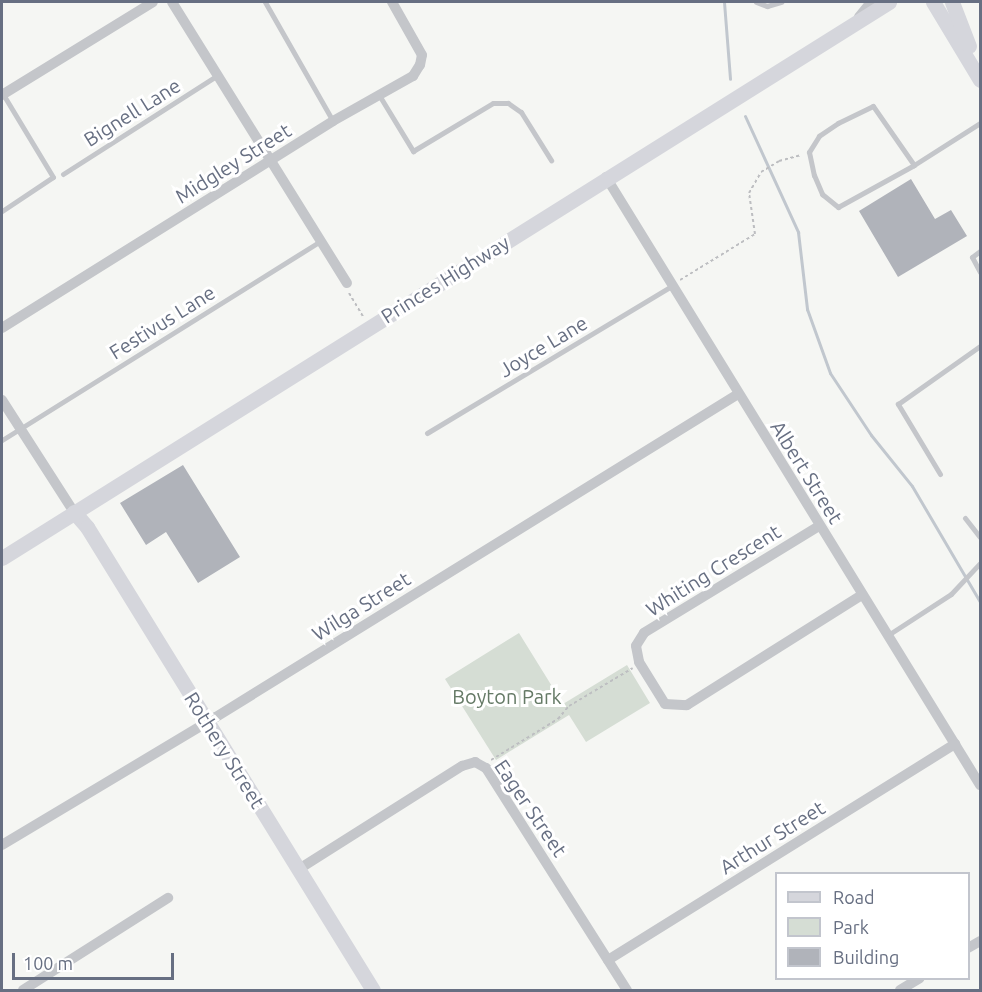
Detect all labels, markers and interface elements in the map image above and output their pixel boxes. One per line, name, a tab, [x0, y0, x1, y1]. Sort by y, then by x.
street label: Bignell Lane	[79, 73, 185, 151]
street label: Midgley Street	[171, 118, 295, 208]
street label: Princes Highway	[377, 230, 513, 328]
street label: Festivus Lane	[105, 280, 219, 364]
street label: Joyce Lane	[494, 310, 592, 382]
street label: Albert Street	[766, 416, 848, 528]
street label: Whiting Crescent	[641, 519, 785, 621]
street label: Wilga Street	[307, 566, 415, 646]
park label: Boyton Park	[452, 684, 562, 708]
street label: Rothery Street	[180, 687, 270, 813]
street label: Eager Street	[490, 755, 572, 861]
street label: Arthur Street	[715, 795, 829, 879]
legend	[775, 872, 970, 980]
text: Road	[833, 887, 875, 907]
text: Park	[833, 917, 869, 937]
scale bar	[15, 941, 177, 979]
text: Building	[833, 947, 899, 967]
text: 100 m	[23, 953, 73, 973]

